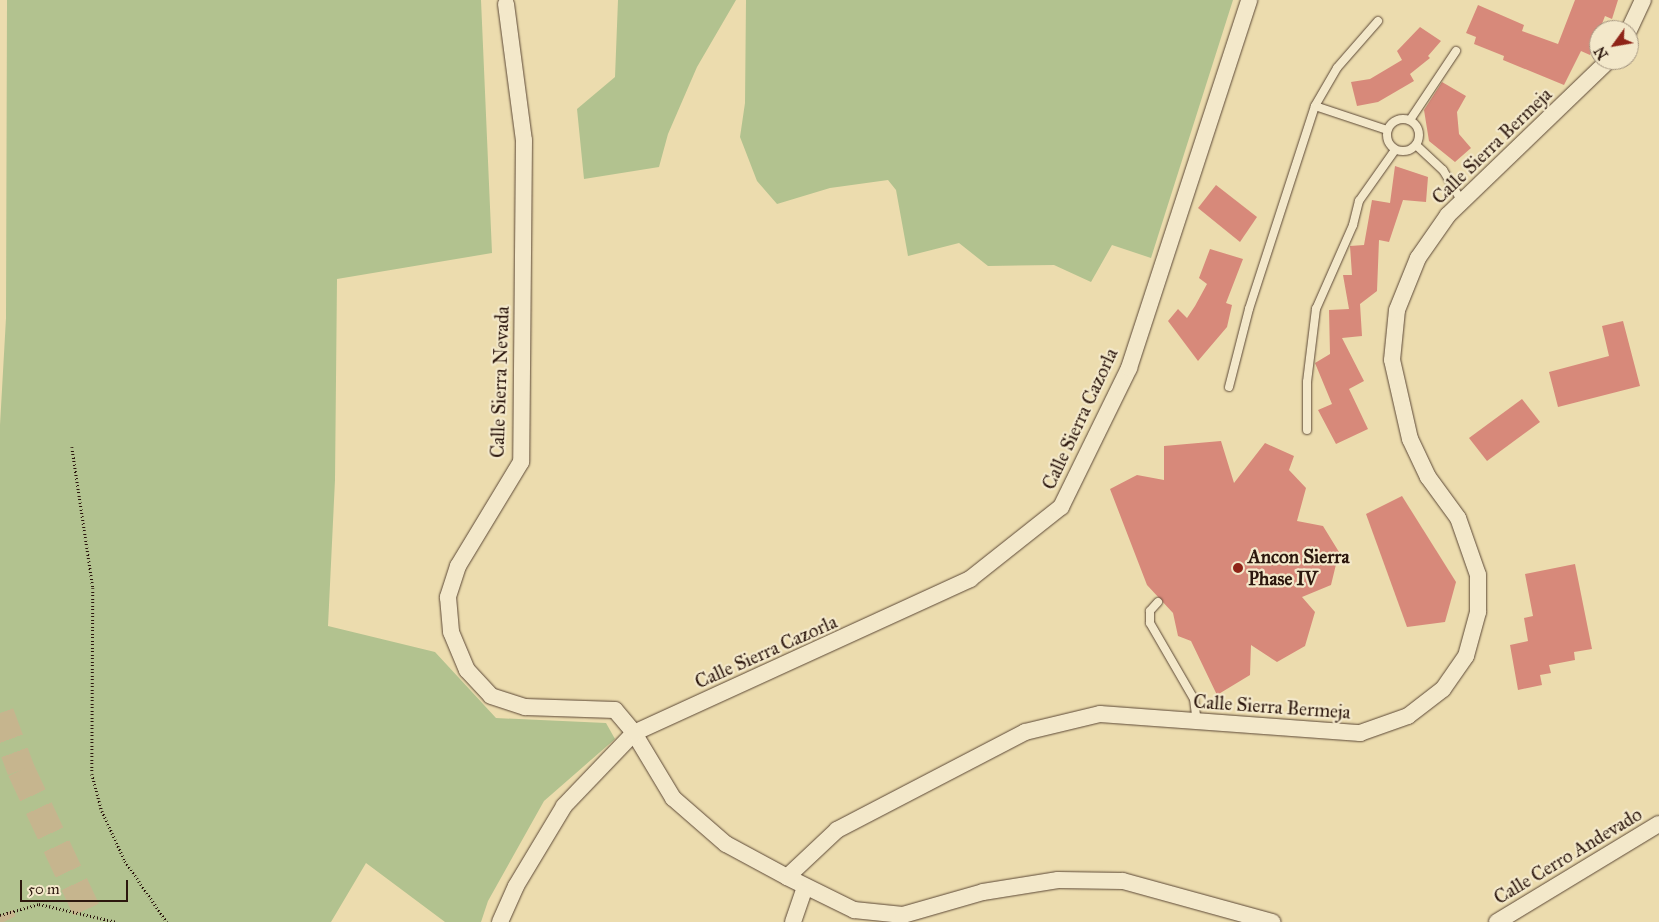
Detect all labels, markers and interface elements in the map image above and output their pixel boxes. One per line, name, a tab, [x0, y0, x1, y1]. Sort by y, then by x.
north arrow	[1589, 20, 1639, 70]
text: N	[1591, 43, 1612, 62]
street label: Calle Sierra Bermeja	[1427, 83, 1557, 209]
street label: Calle Sierra Nevada	[486, 306, 514, 458]
street label: Calle Sierra Cazorla	[1037, 345, 1123, 493]
place label: Ancon Sierra Phase IV	[1248, 546, 1349, 590]
marker: Ancon Sierra Phase IV	[1232, 562, 1244, 574]
street label: Calle Sierra Cazorla	[691, 610, 841, 694]
street label: Calle Sierra Bermeja	[1193, 690, 1351, 724]
street label: Calle Cerro Andevado	[1490, 803, 1646, 909]
scale bar	[22, 870, 130, 902]
text: 50 m	[28, 880, 60, 898]

